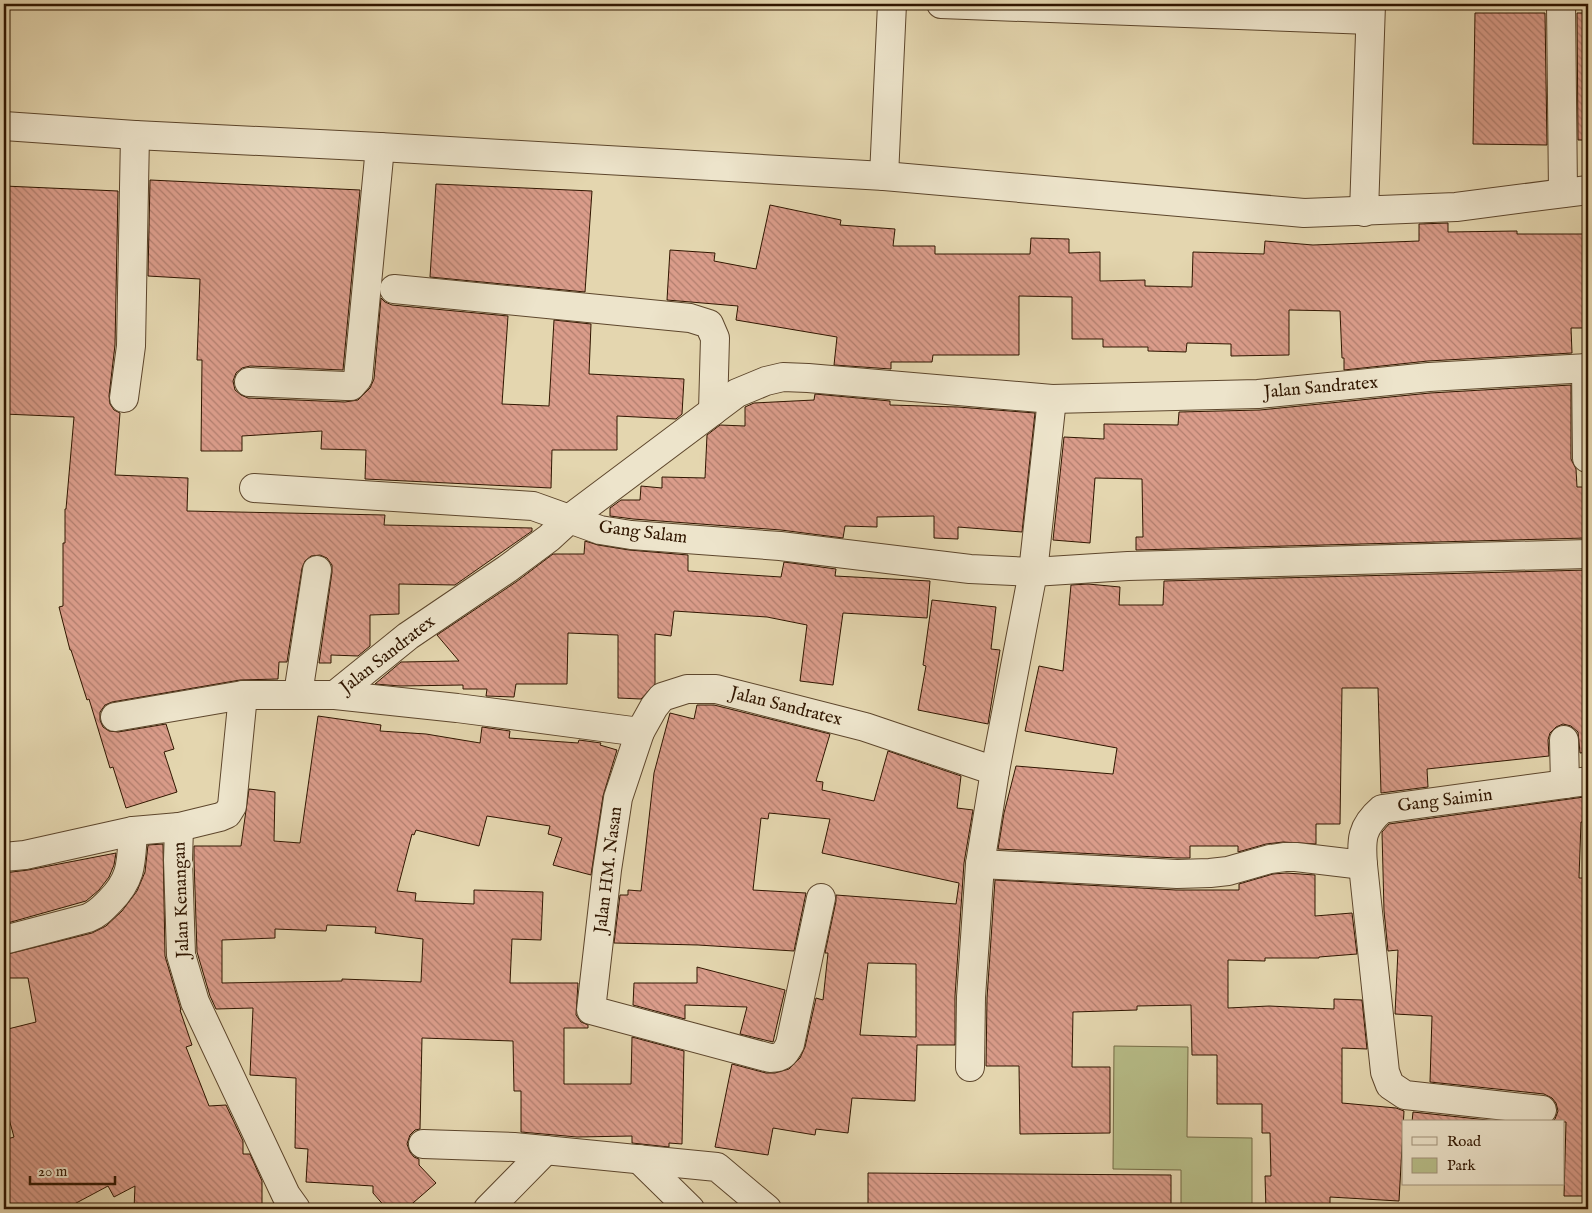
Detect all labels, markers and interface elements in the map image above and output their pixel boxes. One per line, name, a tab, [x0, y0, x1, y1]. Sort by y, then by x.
street label: Jalan Sandratex	[1261, 372, 1379, 405]
street label: Gang Salam	[597, 516, 689, 550]
street label: Jalan Sandratex	[334, 610, 440, 701]
street label: Jalan Sandratex	[726, 681, 845, 732]
street label: Gang Saimin	[1396, 784, 1494, 818]
street label: Jalan HM. Nasan	[590, 805, 628, 937]
street label: Jalan Kenangan	[168, 841, 196, 960]
legend	[1402, 1120, 1564, 1186]
text: Road	[1447, 1132, 1482, 1151]
scale bar	[30, 1153, 115, 1185]
text: Park	[1447, 1156, 1477, 1175]
text: 20 m	[38, 1162, 68, 1181]

